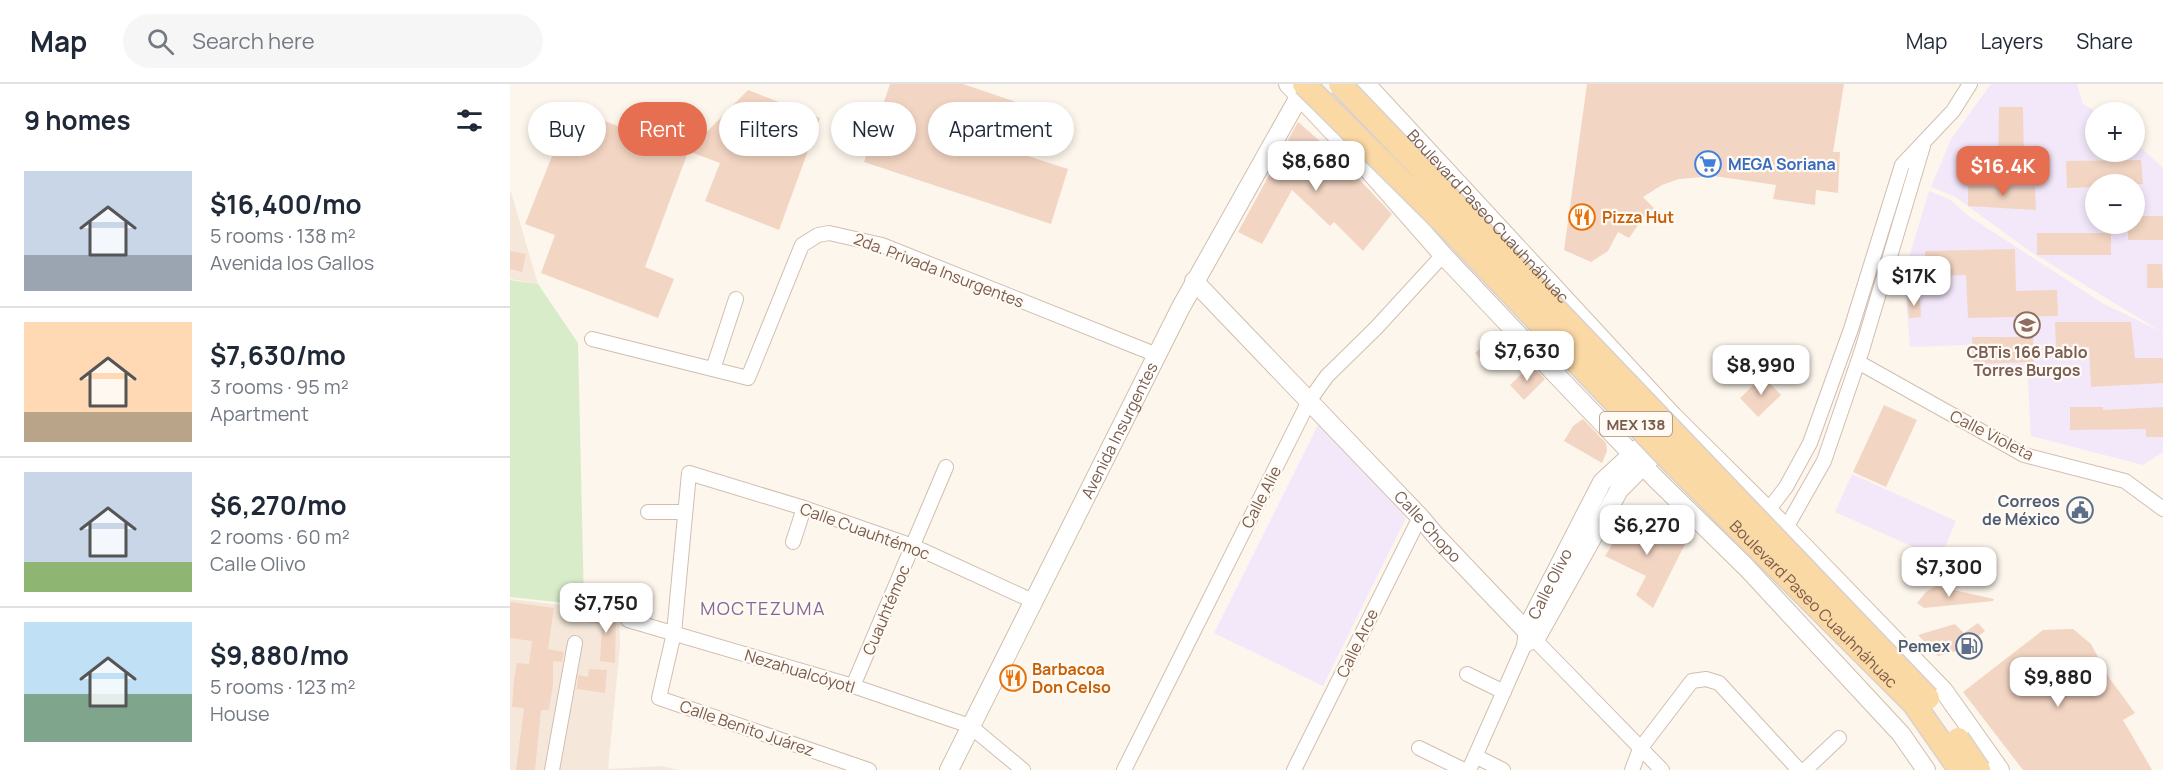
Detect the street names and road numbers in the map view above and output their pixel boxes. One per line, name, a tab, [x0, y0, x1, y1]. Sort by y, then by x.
street label: Boulevard Paseo Cuauhnáhuac	[1402, 125, 1574, 308]
street label: 2da. Privada Insurgentes	[851, 227, 1027, 313]
street label: Avenida Insurgentes	[1076, 358, 1163, 502]
street label: Calle Violeta	[1946, 404, 2038, 466]
road number: MEX 138	[1600, 412, 1672, 436]
street label: Calle Alie	[1236, 462, 1286, 532]
street label: Calle Chopo	[1389, 486, 1466, 567]
street label: Calle Cuauhtémoc	[797, 497, 933, 565]
street label: Boulevard Paseo Cuauhnáhuac	[1725, 515, 1903, 693]
street label: Calle Olivo	[1522, 545, 1577, 623]
street label: Cuauhtémoc	[857, 561, 915, 659]
street label: Calle Arce	[1331, 605, 1383, 681]
street label: Nezahualcóyotl	[742, 644, 858, 698]
street label: Calle Benito Juárez	[677, 695, 817, 761]

